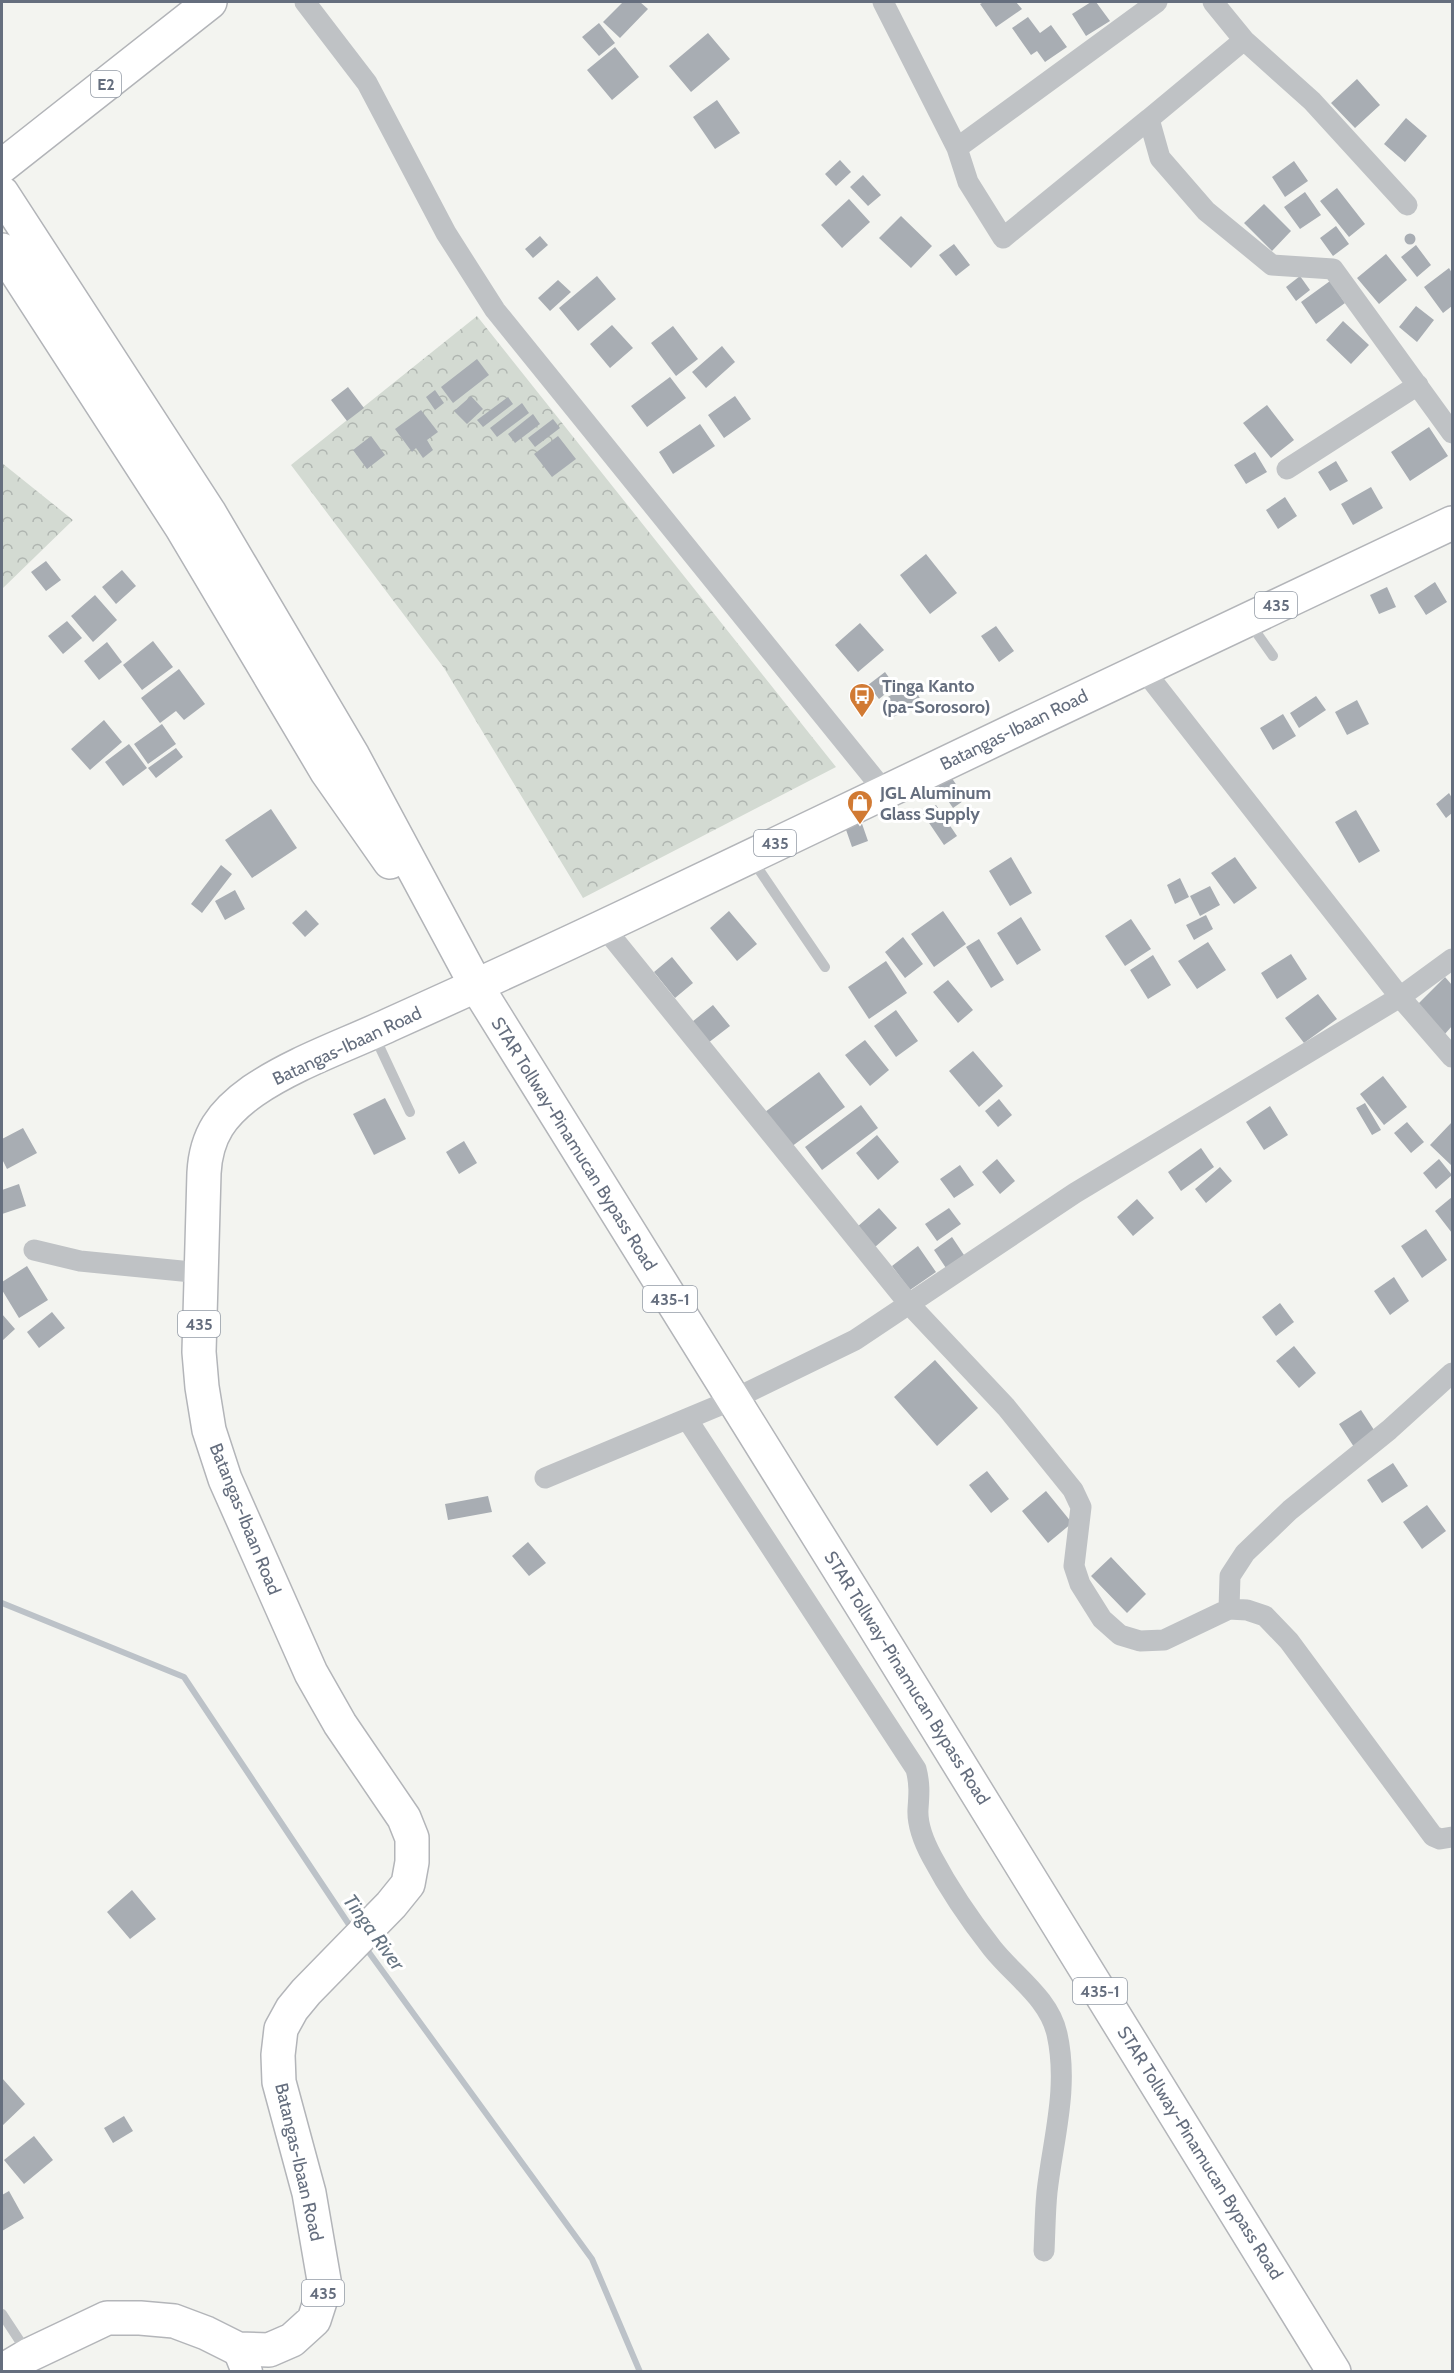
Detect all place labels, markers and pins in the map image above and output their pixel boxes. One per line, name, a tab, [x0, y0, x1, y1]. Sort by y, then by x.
place label: Tinga Kanto (pa-Sorosoro)	[882, 675, 990, 718]
bus stop icon: Tinga Kanto (pa-Sorosoro)	[847, 681, 877, 719]
place label: JGL Aluminum Glass Supply	[879, 782, 991, 825]
shop icon: JGL Aluminum Glass Supply	[845, 788, 875, 826]

